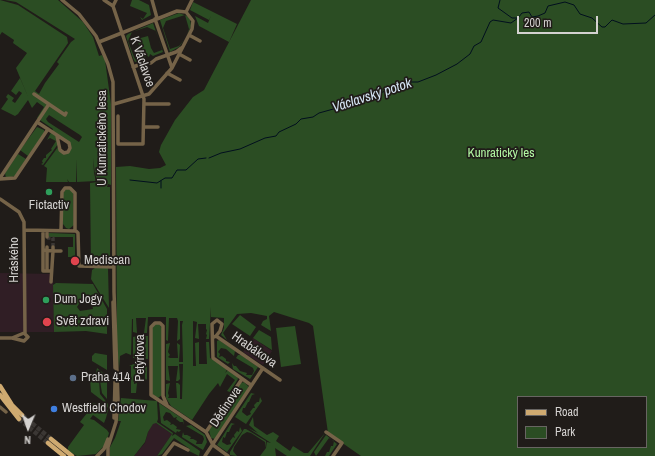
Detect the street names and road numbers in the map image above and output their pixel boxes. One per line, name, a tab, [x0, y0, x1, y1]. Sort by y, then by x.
street label: K Václavce	[126, 35, 158, 89]
street label: U Kunratického lesa	[95, 90, 111, 186]
street label: Hráského	[7, 237, 23, 283]
street label: Hrabákova	[228, 329, 280, 371]
street label: Petýrkova	[133, 334, 149, 382]
street label: Dědinova	[207, 384, 245, 430]

